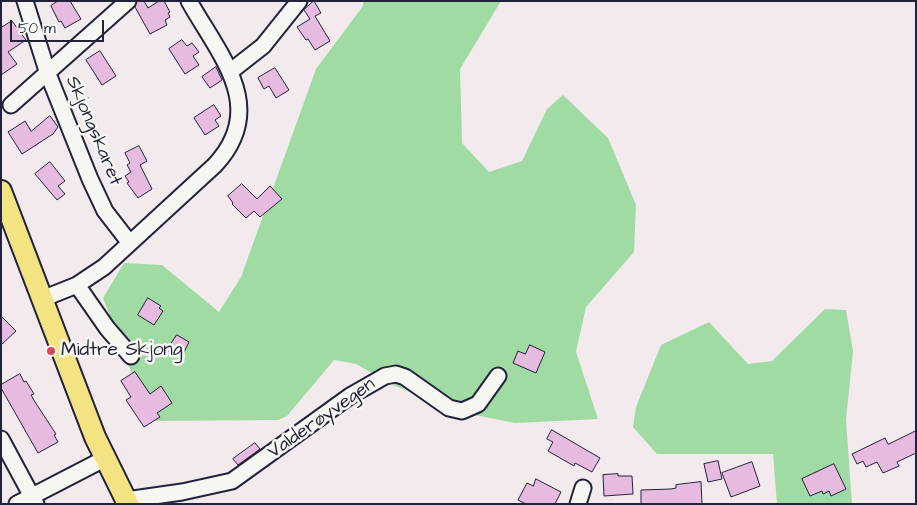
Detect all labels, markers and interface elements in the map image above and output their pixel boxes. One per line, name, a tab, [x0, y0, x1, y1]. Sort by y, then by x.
scale bar	[12, 10, 106, 42]
text: 50 m	[18, 18, 56, 39]
street label: Skjongskaret	[60, 73, 126, 189]
place label: Midtre Skjong	[61, 340, 183, 362]
marker: Midtre Skjong	[45, 345, 57, 357]
street label: Valderøyvegen	[264, 374, 380, 464]

